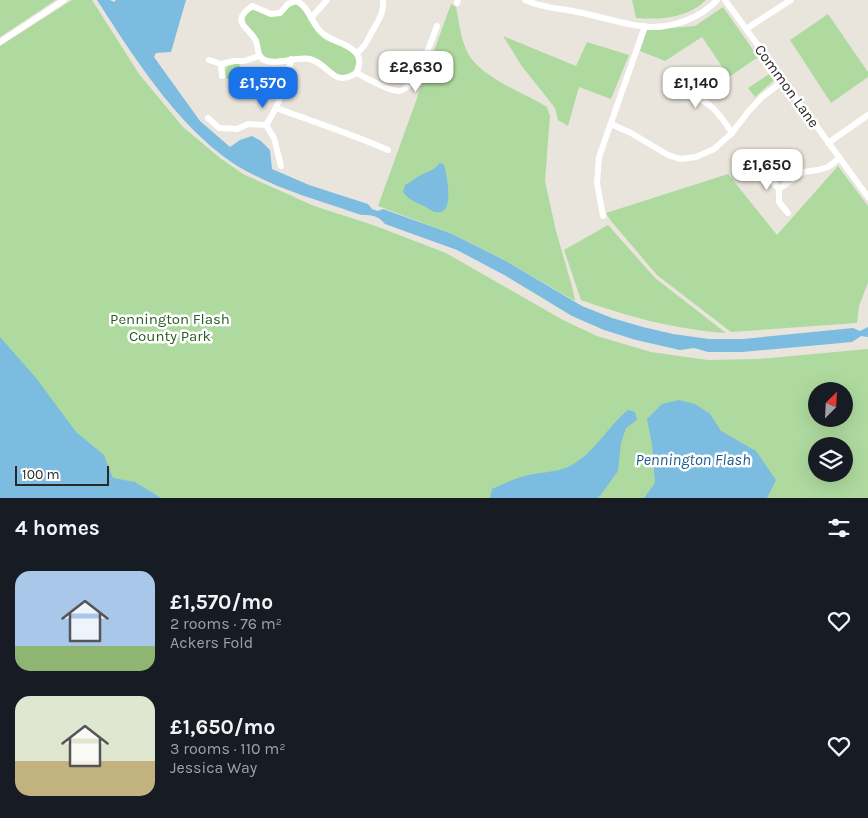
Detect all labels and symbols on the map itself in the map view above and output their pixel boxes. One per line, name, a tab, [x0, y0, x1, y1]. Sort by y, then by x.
street label: Common Lane	[751, 41, 823, 131]
pin: £2,630	[375, 51, 457, 93]
pin: £1,570	[222, 66, 304, 109]
pin: £1,140	[655, 66, 737, 109]
pin: £1,650	[726, 148, 808, 191]
park label: Pennington Flash County Park	[110, 310, 230, 345]
north arrow	[808, 382, 852, 428]
water label: Pennington Flash	[635, 450, 751, 469]
scale bar	[15, 463, 109, 486]

